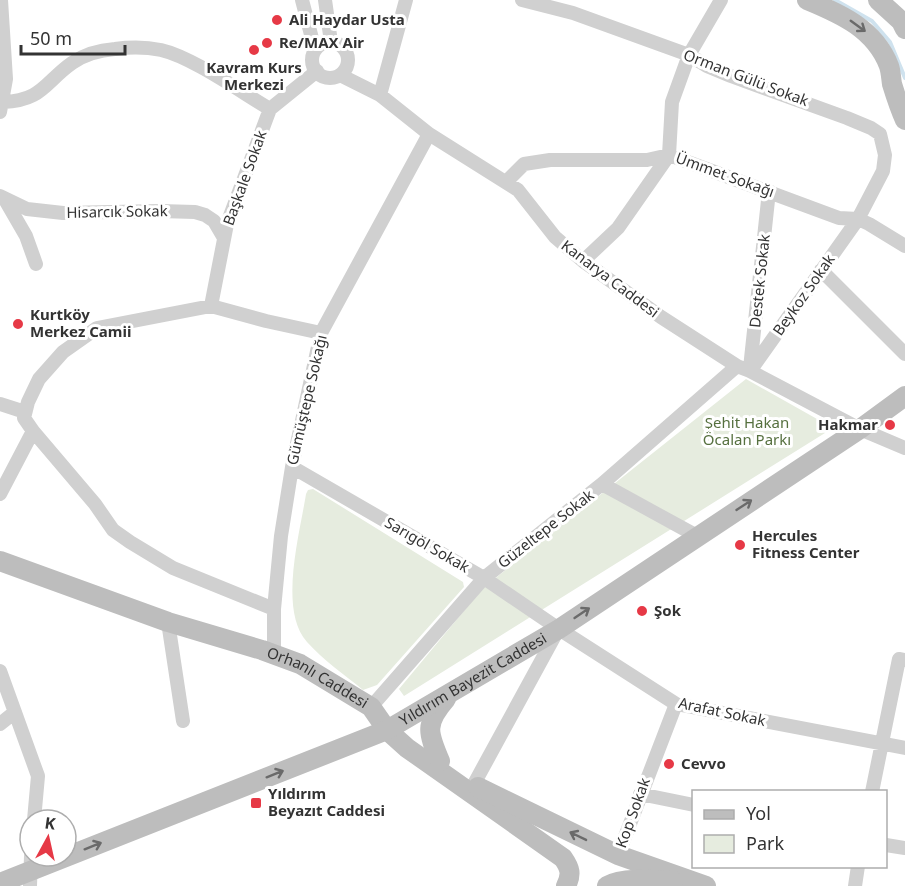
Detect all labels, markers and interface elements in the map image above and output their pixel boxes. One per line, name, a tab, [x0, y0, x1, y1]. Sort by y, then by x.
place label: Ali Haydar Usta	[289, 9, 405, 29]
marker: Ali Haydar Usta	[270, 13, 284, 27]
scale bar	[21, 18, 124, 56]
one-way arrow	[850, 20, 866, 33]
text: 50 m	[30, 26, 72, 50]
place label: Re/MAX Air	[279, 32, 364, 52]
marker: Re/MAX Air	[260, 36, 274, 50]
marker: Kavram Kurs Merkezi	[247, 43, 261, 57]
street label: Orman Gülü Sokak	[681, 44, 812, 110]
place label: Kavram Kurs Merkezi	[206, 57, 302, 94]
street label: Başkale Sokak	[218, 127, 271, 228]
street label: Ümmet Sokağı	[673, 147, 777, 201]
street label: Hisarcık Sokak	[66, 200, 168, 222]
street label: Destek Sokak	[744, 233, 774, 329]
street label: Kanarya Caddesi	[558, 235, 664, 322]
street label: Beykoz Sokak	[768, 250, 839, 339]
place label: Kurtköy Merkez Camii	[30, 304, 131, 341]
marker: Kurtköy Merkez Camii	[11, 317, 25, 331]
street label: Gümüştepe Sokağı	[281, 333, 331, 467]
park label: Şehit Hakan Öcalan Parkı	[703, 412, 791, 449]
place label: Hakmar	[818, 414, 878, 434]
marker: Hakmar	[883, 418, 897, 432]
street label: Güzeltepe Sokak	[493, 484, 598, 572]
one-way arrow	[735, 499, 752, 511]
street label: Sarıgöl Sokak	[382, 512, 473, 576]
place label: Hercules Fitness Center	[752, 525, 860, 562]
marker: Hercules Fitness Center	[733, 538, 747, 552]
place label: Şok	[654, 600, 682, 620]
marker: Şok	[635, 604, 649, 618]
one-way arrow	[573, 607, 590, 619]
street label: Yıldırım Bayezit Caddesi	[395, 627, 550, 730]
street label: Orhanlı Caddesi	[264, 642, 372, 712]
street label: Arafat Sokak	[677, 692, 768, 730]
place label: Cevvo	[681, 753, 726, 773]
marker: Cevvo	[662, 757, 676, 771]
one-way arrow	[265, 768, 284, 779]
street label: Kop Sokak	[610, 775, 654, 850]
place label: Yıldırım Beyazıt Caddesi	[268, 783, 385, 820]
legend	[692, 790, 887, 868]
marker: Yıldırım Beyazıt Caddesi	[249, 796, 263, 810]
text: Yol	[746, 801, 771, 825]
north arrow	[18, 808, 78, 868]
text: K	[43, 812, 57, 835]
one-way arrow	[570, 829, 588, 841]
text: Park	[746, 831, 784, 855]
one-way arrow	[84, 840, 102, 851]

